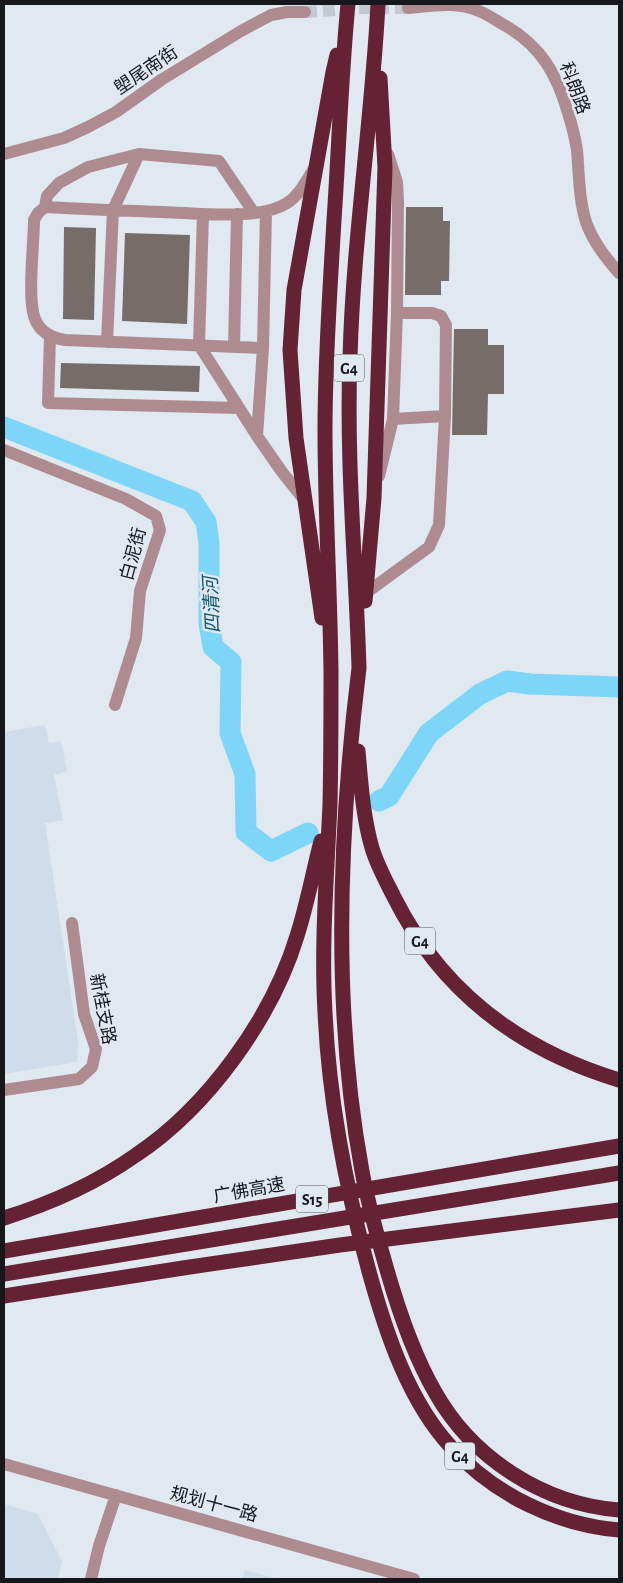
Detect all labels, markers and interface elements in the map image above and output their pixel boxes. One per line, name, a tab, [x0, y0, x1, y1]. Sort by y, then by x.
street label: 塱尾南街	[111, 42, 181, 98]
street label: 科朗路	[556, 59, 594, 117]
road number: G4	[334, 354, 364, 382]
street label: 白泥街	[116, 525, 150, 583]
water label: 四清河	[200, 572, 223, 634]
road number: G4	[405, 928, 435, 954]
street label: 新桂支路	[86, 972, 120, 1046]
street label: 广佛高速	[212, 1174, 286, 1206]
road number: S15	[296, 1186, 328, 1212]
road number: G4	[445, 1442, 475, 1470]
street label: 规划十一路	[168, 1483, 260, 1525]

